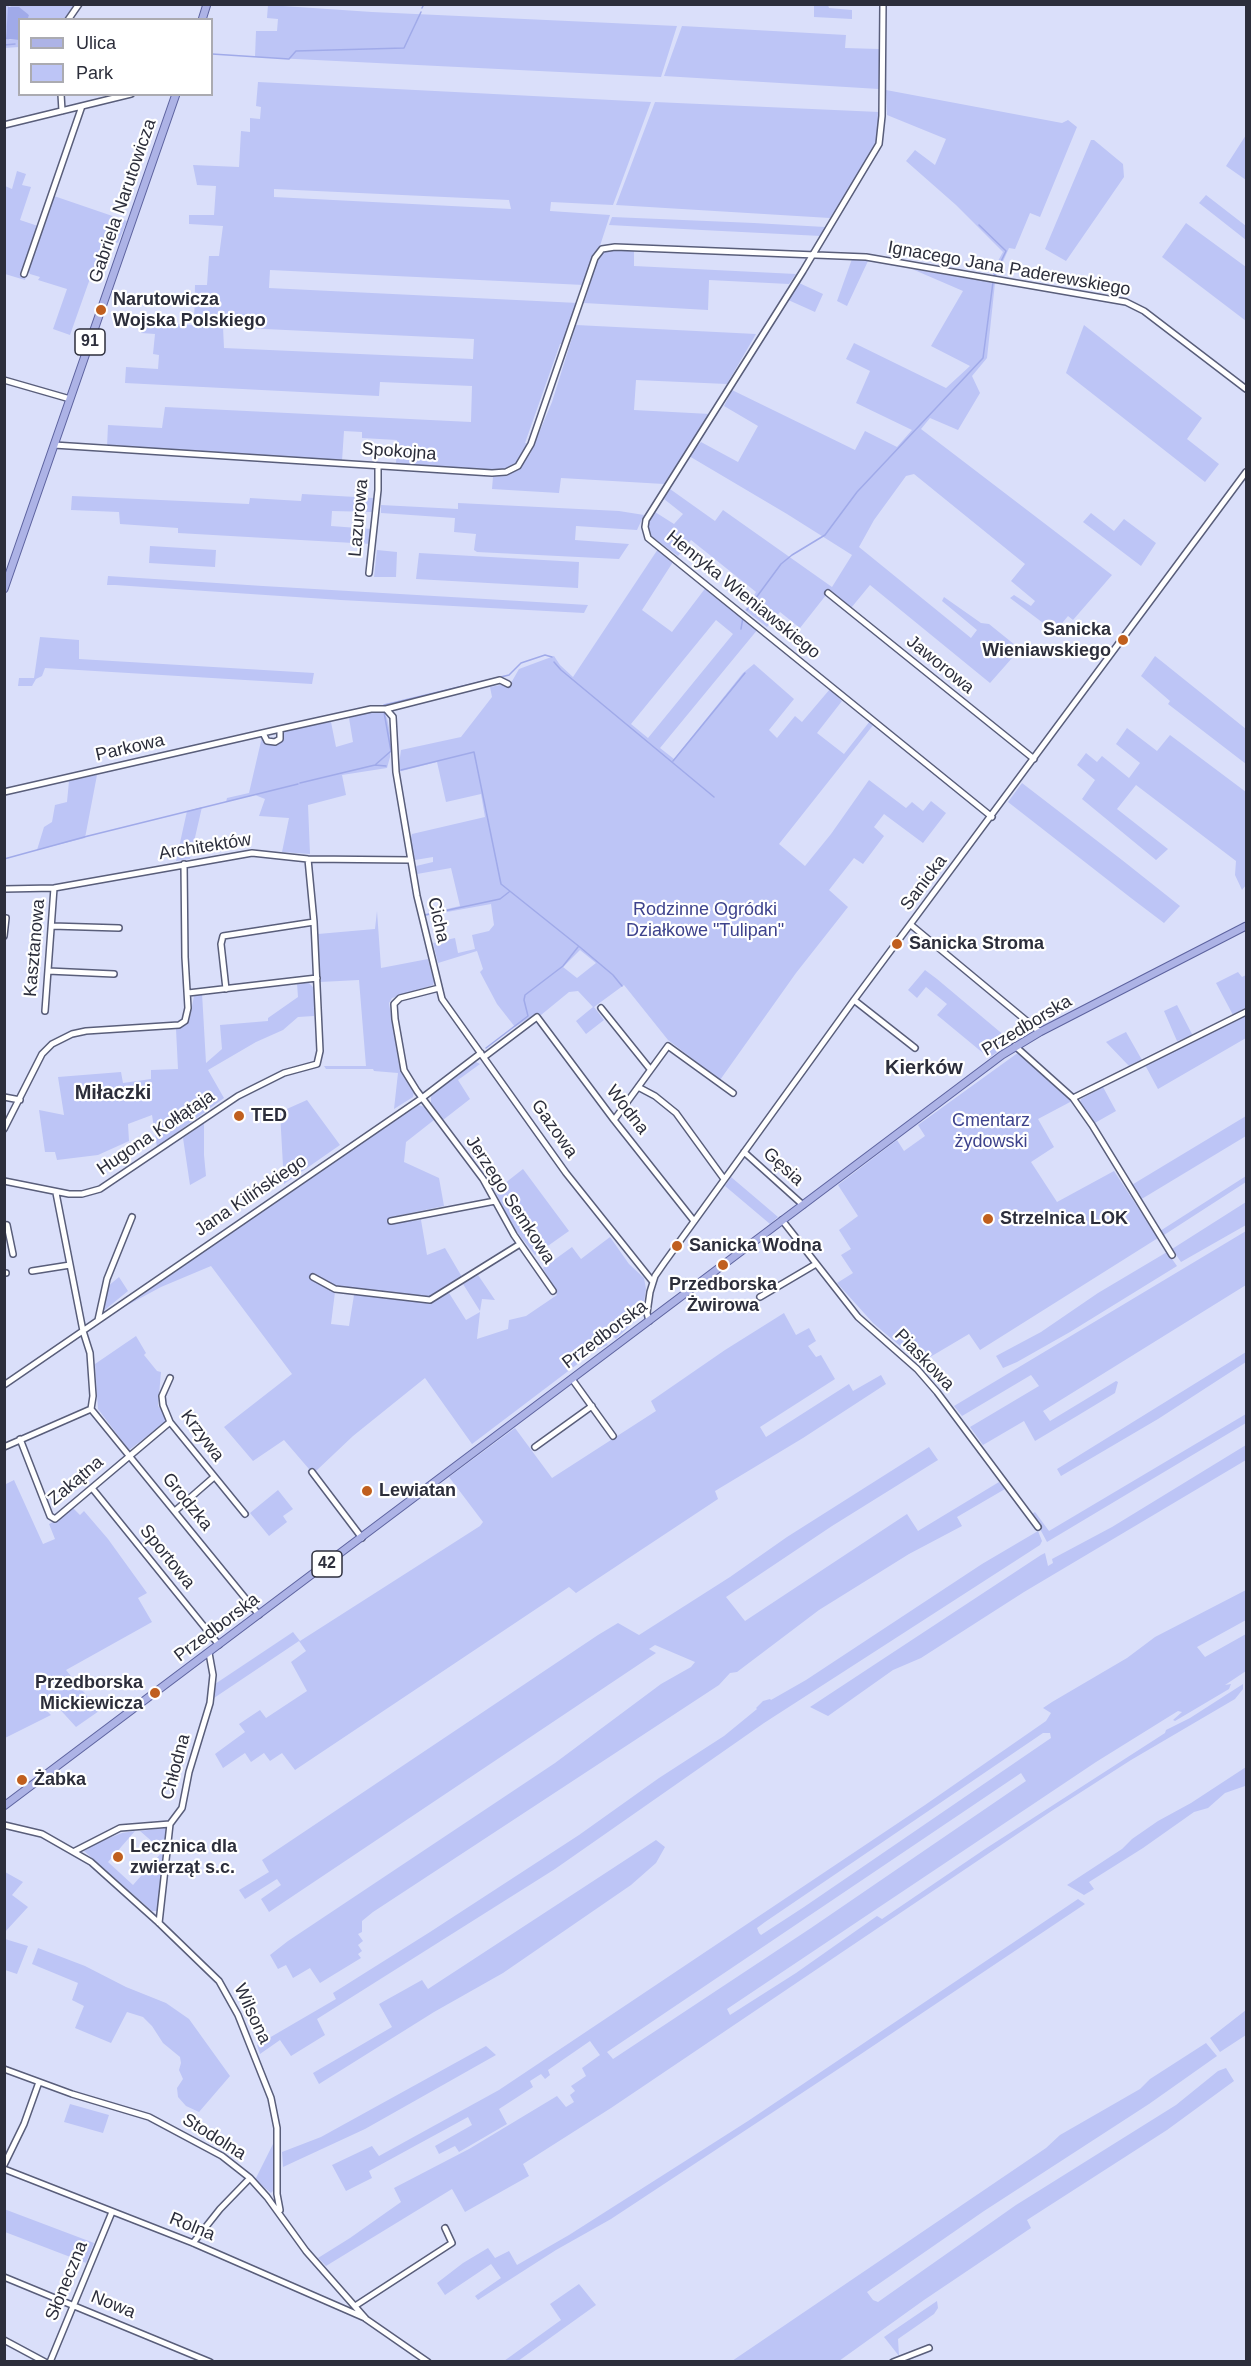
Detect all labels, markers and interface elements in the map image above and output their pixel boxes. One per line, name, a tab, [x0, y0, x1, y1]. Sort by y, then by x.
legend	[18, 18, 213, 96]
text: Ulica	[76, 33, 116, 53]
text: Park	[76, 63, 113, 83]
street label: Gabriela Narutowicza	[85, 116, 161, 286]
street label: Ignacego Jana Paderewskiego	[886, 237, 1132, 301]
place label: Narutowicza Wojska Polskiego	[113, 289, 266, 332]
marker: Narutowicza Wojska Polskiego	[94, 303, 108, 317]
road number: 91	[75, 329, 105, 355]
street label: Spokojna	[361, 439, 437, 465]
street label: Lazurowa	[345, 478, 373, 558]
street label: Henryka Wieniawskiego	[662, 526, 824, 664]
place label: Sanicka Wieniawskiego	[982, 619, 1111, 662]
street label: Jaworowa	[902, 631, 978, 699]
marker: Sanicka Wieniawskiego	[1116, 633, 1130, 647]
street label: Parkowa	[93, 730, 167, 766]
street label: Architektów	[157, 829, 253, 865]
street label: Sanicka	[896, 851, 952, 915]
street label: Cicha	[422, 895, 454, 945]
street label: Kasztanowa	[20, 898, 50, 998]
park label: Rodzinne Ogródki Działkowe "Tulipan"	[626, 899, 784, 942]
place label: Sanicka Stroma	[909, 933, 1044, 955]
marker: Sanicka Stroma	[890, 937, 904, 951]
street label: Przedborska	[978, 991, 1076, 1061]
district label: Kierków	[885, 1056, 963, 1080]
district label: Miłaczki	[75, 1081, 151, 1105]
street label: Wodna	[601, 1081, 653, 1139]
street label: Hugona Kołłątaja	[93, 1086, 219, 1180]
street label: Gazowa	[526, 1096, 582, 1162]
place label: TED	[251, 1105, 287, 1127]
marker: TED	[232, 1109, 246, 1123]
park label: Cmentarz żydowski	[952, 1110, 1030, 1152]
street label: Jerzego Semkowa	[461, 1132, 559, 1268]
street label: Gęsia	[758, 1143, 808, 1191]
street label: Jana Kilińskiego	[191, 1151, 311, 1241]
place label: Strzelnica LOK	[1000, 1208, 1128, 1230]
marker: Strzelnica LOK	[981, 1212, 995, 1226]
place label: Sanicka Wodna	[689, 1235, 822, 1257]
marker: Sanicka Wodna	[670, 1239, 684, 1253]
marker: Przedborska Żwirowa	[716, 1258, 730, 1272]
place label: Przedborska Żwirowa	[669, 1274, 777, 1316]
street label: Przedborska	[558, 1296, 652, 1374]
street label: Piaskowa	[889, 1325, 959, 1395]
street label: Krzywa	[176, 1406, 228, 1466]
street label: Zakątna	[44, 1452, 108, 1510]
street label: Grodzka	[157, 1469, 217, 1535]
place label: Lewiatan	[379, 1480, 456, 1502]
marker: Lewiatan	[360, 1484, 374, 1498]
street label: Sportowa	[135, 1521, 199, 1593]
road number: 42	[312, 1551, 342, 1577]
street label: Przedborska	[170, 1589, 264, 1667]
place label: Przedborska Mickiewicza	[35, 1672, 143, 1714]
marker: Przedborska Mickiewicza	[148, 1686, 162, 1700]
street label: Chłodna	[157, 1732, 195, 1802]
place label: Żabka	[34, 1769, 86, 1791]
marker: Żabka	[15, 1773, 29, 1787]
place label: Lecznica dla zwierząt s.c.	[130, 1836, 237, 1878]
marker: Lecznica dla zwierząt s.c.	[111, 1850, 125, 1864]
street label: Wilsona	[229, 1980, 275, 2048]
street label: Stodolna	[178, 2109, 250, 2165]
street label: Rolna	[166, 2208, 218, 2246]
street label: Słoneczna	[41, 2238, 93, 2324]
street label: Nowa	[88, 2286, 138, 2324]

